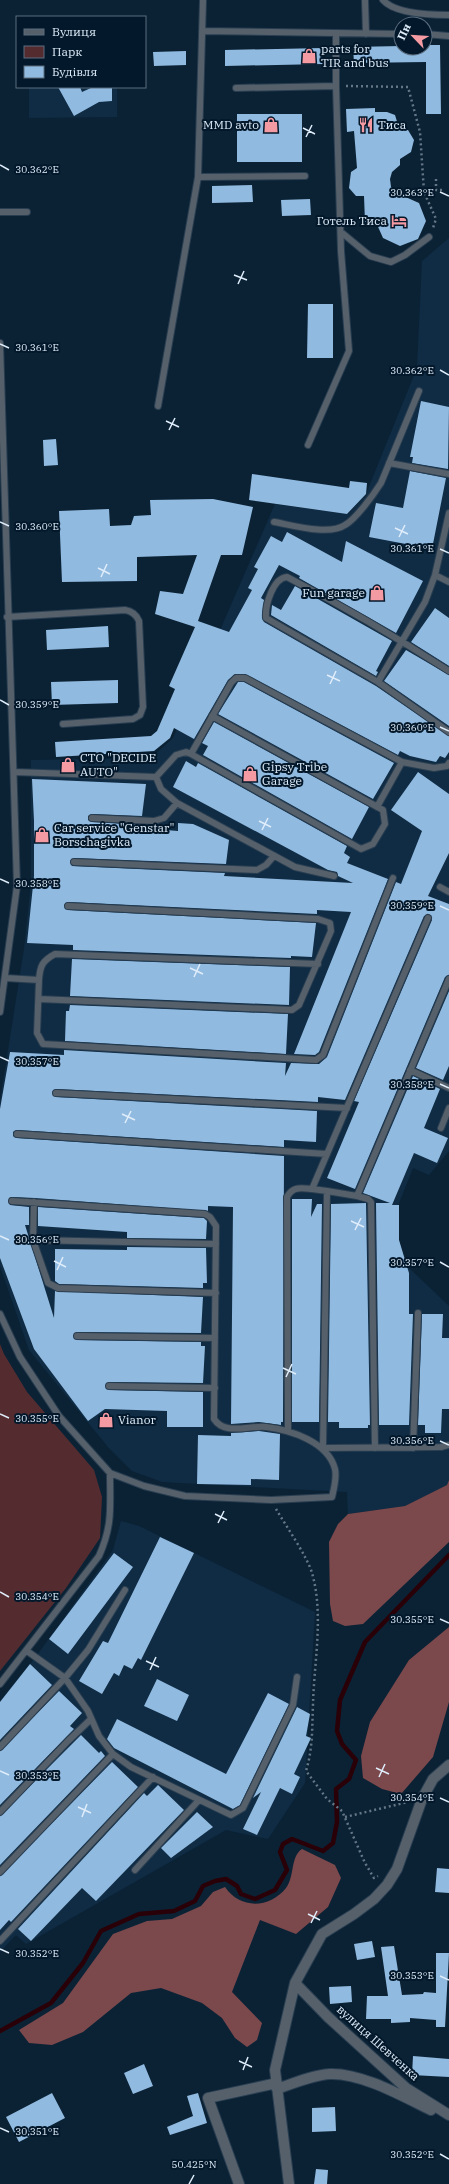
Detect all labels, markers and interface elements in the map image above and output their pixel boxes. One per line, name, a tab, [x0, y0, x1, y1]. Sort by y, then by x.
legend	[16, 16, 146, 88]
north arrow	[393, 16, 433, 56]
text: Пн	[394, 21, 414, 42]
text: Вулиця	[52, 24, 96, 39]
place label: parts for TIR and bus	[321, 41, 389, 70]
text: Парк	[52, 44, 82, 59]
shop icon: parts for TIR and bus	[300, 47, 318, 65]
text: Будівля	[52, 64, 97, 79]
shop icon: MMD avto	[262, 116, 280, 134]
restaurant icon: Тиса	[357, 116, 375, 134]
place label: MMD avto	[203, 117, 259, 132]
place label: Тиса	[378, 117, 407, 132]
text: 30.362°E	[15, 163, 59, 176]
text: 30.363°E	[390, 186, 434, 199]
hotel icon: Готель Тиса	[390, 212, 408, 230]
place label: Готель Тиса	[317, 213, 387, 228]
text: 30.361°E	[15, 341, 59, 354]
text: 30.362°E	[390, 364, 434, 377]
text: 30.360°E	[15, 520, 59, 533]
text: 30.361°E	[390, 542, 434, 555]
shop icon: Fun garage	[368, 584, 386, 602]
place label: Fun garage	[302, 585, 365, 600]
text: 30.359°E	[15, 698, 59, 711]
text: 30.360°E	[390, 721, 434, 734]
place label: СТО "DECIDE AUTO"	[80, 750, 156, 779]
shop icon: СТО "DECIDE AUTO"	[59, 756, 77, 774]
place label: Gipsy Tribe Garage	[262, 759, 327, 788]
shop icon: Gipsy Tribe Garage	[241, 765, 259, 783]
place label: Car service "Genstar" Borschagivka	[54, 820, 174, 849]
shop icon: Car service "Genstar" Borschagivka	[33, 826, 51, 844]
text: 30.358°E	[15, 877, 59, 890]
text: 30.359°E	[390, 899, 434, 912]
text: 30.357°E	[15, 1055, 59, 1068]
text: 30.358°E	[390, 1078, 434, 1091]
text: 30.356°E	[15, 1233, 59, 1246]
text: 30.357°E	[390, 1256, 434, 1269]
shop icon: Vianor	[97, 1411, 115, 1429]
text: 30.355°E	[15, 1412, 59, 1425]
place label: Vianor	[118, 1412, 156, 1427]
text: 30.356°E	[390, 1434, 434, 1447]
text: 30.354°E	[15, 1590, 59, 1603]
text: 30.355°E	[390, 1613, 434, 1626]
text: 30.353°E	[15, 1769, 59, 1782]
text: 30.354°E	[390, 1791, 434, 1804]
text: 30.352°E	[15, 1947, 59, 1960]
text: 30.353°E	[390, 1969, 434, 1982]
street label: вулиця Шевченка	[334, 2002, 423, 2084]
text: 30.351°E	[15, 2125, 59, 2138]
text: 30.352°E	[390, 2148, 434, 2161]
text: 50.425°N	[171, 2158, 217, 2171]

